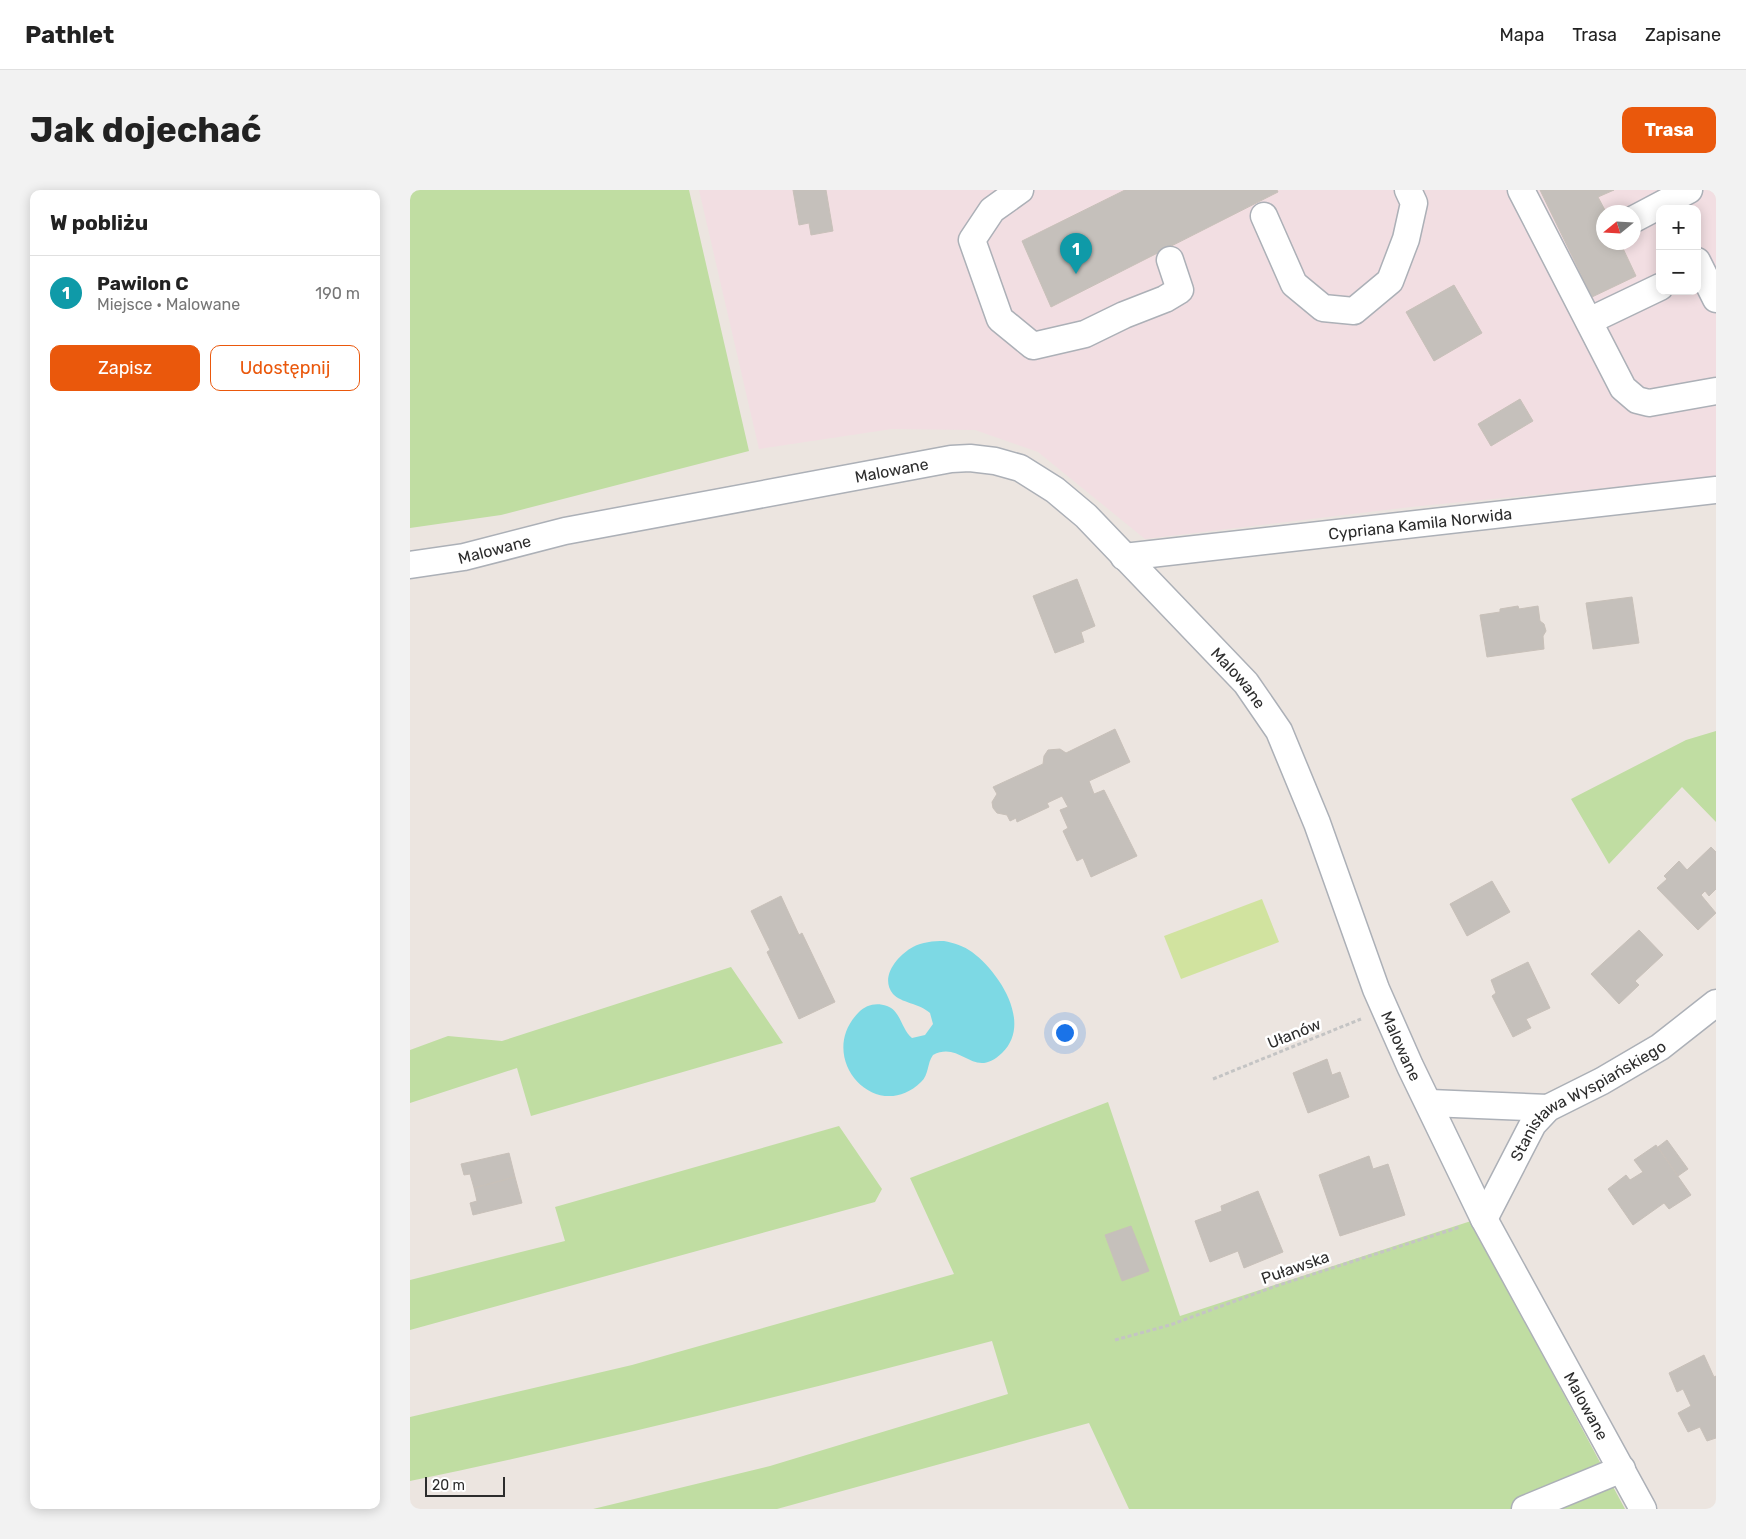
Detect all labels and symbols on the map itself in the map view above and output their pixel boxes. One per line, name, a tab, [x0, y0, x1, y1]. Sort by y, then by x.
north arrow	[1596, 205, 1641, 250]
pin: 1	[1060, 233, 1092, 274]
street label: Malowane	[853, 454, 930, 487]
street label: Cypriana Kamila Norwida	[1327, 504, 1513, 544]
street label: Malowane	[456, 531, 533, 568]
street label: Malowane	[1207, 644, 1270, 712]
street label: Malowane	[1377, 1008, 1425, 1084]
street label: Ułanów	[1265, 1014, 1324, 1053]
your location	[1052, 1020, 1078, 1046]
street label: Stanisława Wyspiańskiego	[1507, 1037, 1670, 1164]
street label: Puławska	[1259, 1247, 1332, 1288]
street label: Malowane	[1560, 1369, 1612, 1443]
scale bar	[425, 1474, 505, 1497]

